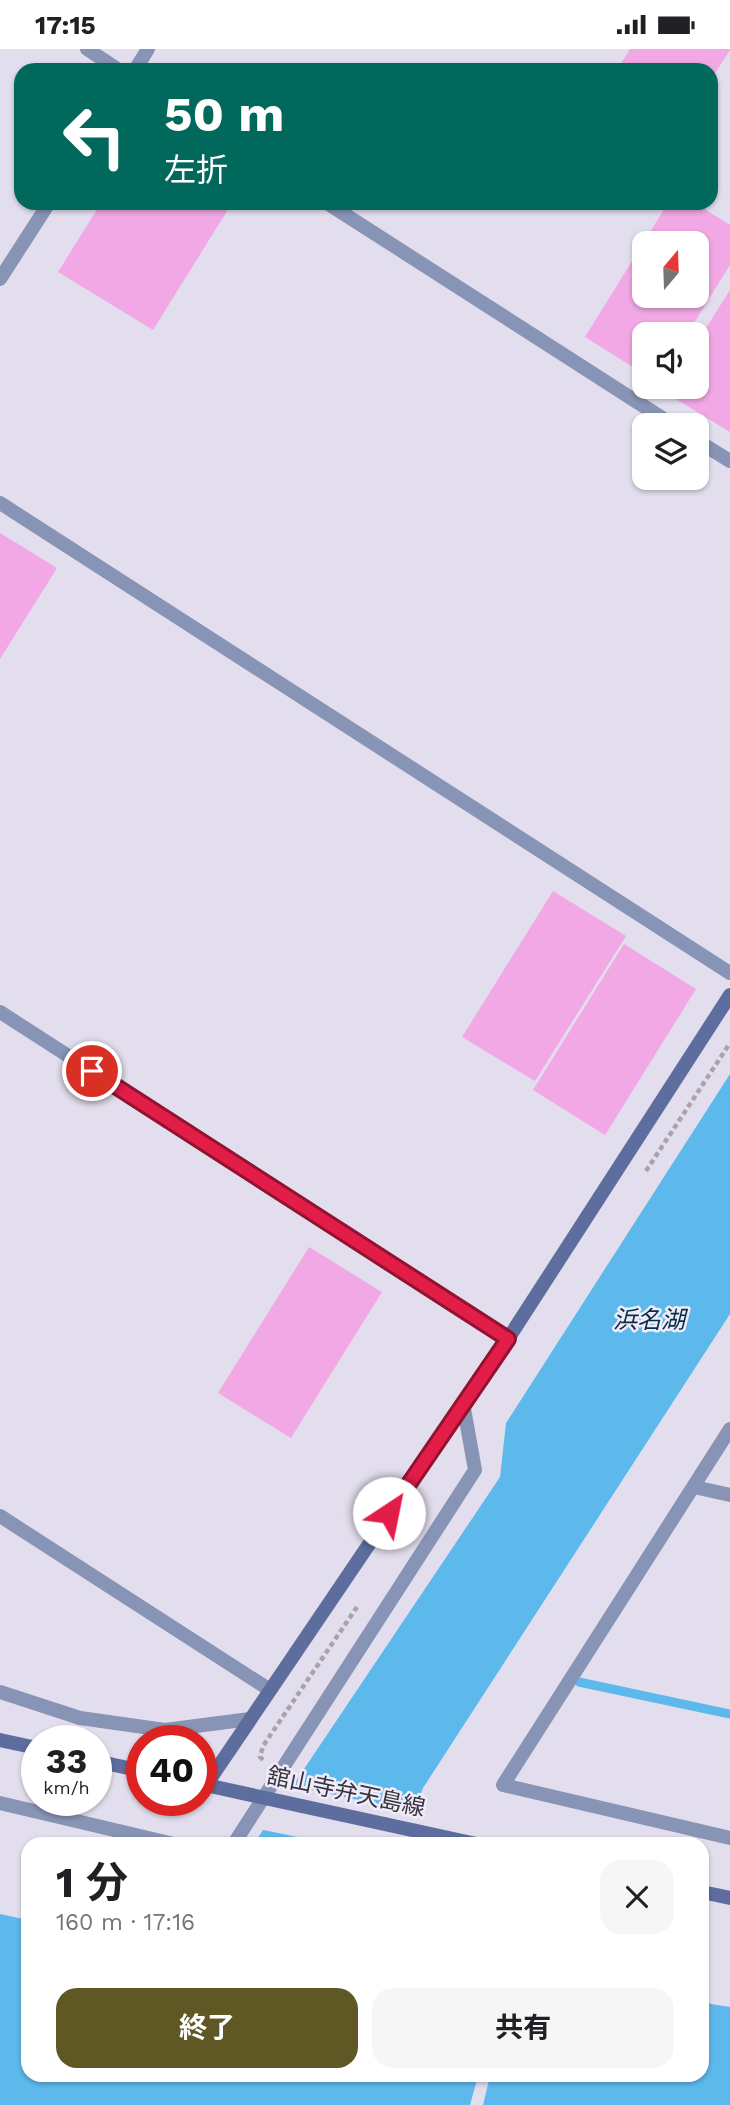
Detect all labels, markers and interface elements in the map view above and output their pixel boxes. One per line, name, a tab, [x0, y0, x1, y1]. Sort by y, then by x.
text: 17:15	[35, 10, 96, 40]
text: 50 m	[164, 85, 284, 143]
icon: left	[49, 91, 140, 182]
text: 左折	[164, 151, 228, 189]
north arrow	[632, 231, 709, 308]
map controls	[632, 231, 709, 490]
button: sound	[632, 322, 709, 399]
button: layers	[632, 413, 709, 490]
pin	[62, 1041, 122, 1101]
icon: arrive	[73, 1052, 111, 1090]
water label: 浜名湖	[613, 1306, 689, 1334]
position arrow	[352, 1476, 426, 1550]
speed limit sign: 40	[126, 1725, 217, 1816]
text: 33	[46, 1740, 87, 1782]
street label: 舘山寺弁天島線	[264, 1762, 428, 1822]
text: km/h	[43, 1777, 90, 1798]
text: 1 分	[56, 1858, 128, 1907]
button: close	[600, 1860, 674, 1934]
text: 160 m · 17:16	[56, 1909, 195, 1936]
button: 終了	[56, 1988, 358, 2068]
button: 共有	[372, 1988, 674, 2068]

